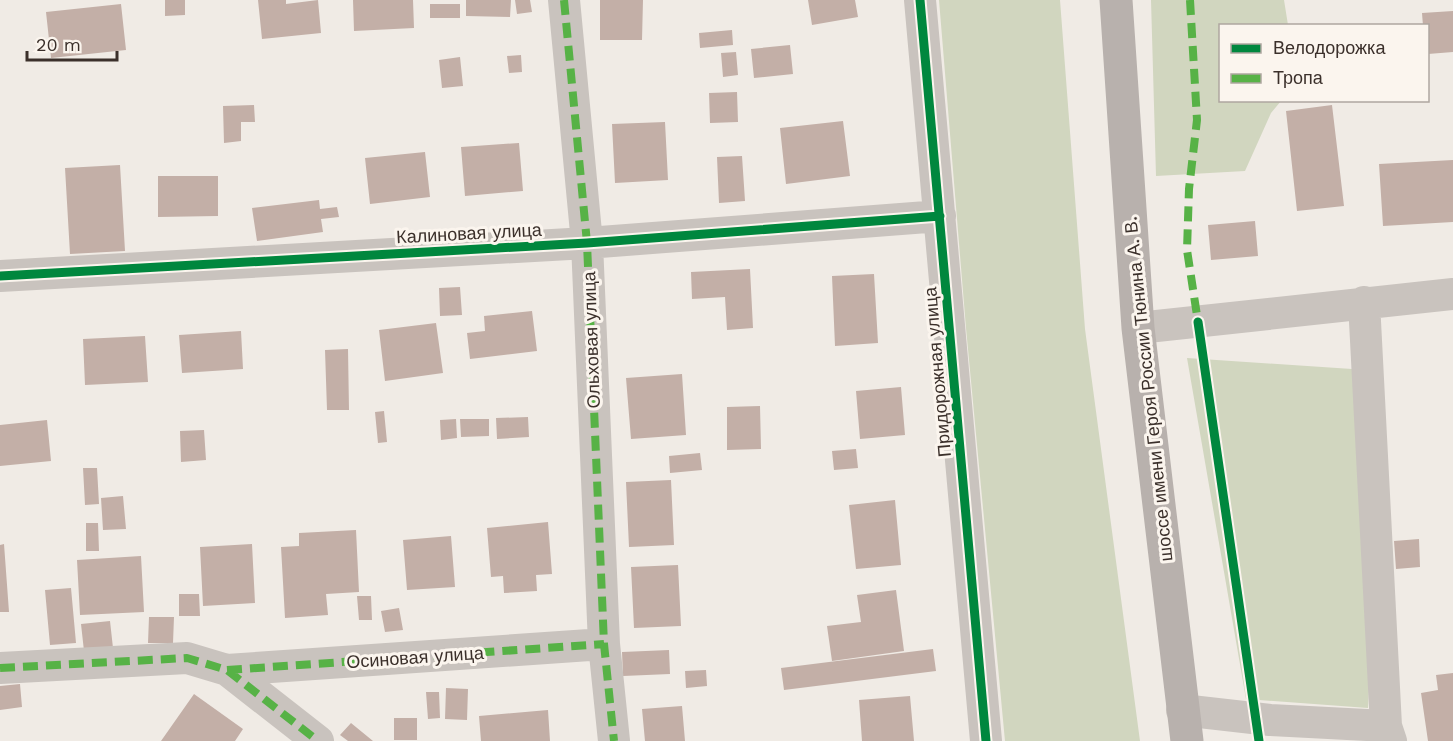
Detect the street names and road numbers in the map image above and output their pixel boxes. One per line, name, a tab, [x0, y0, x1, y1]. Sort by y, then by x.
street label: шоссе имени Героя России Тюнина А. В.	[1119, 216, 1177, 562]
street label: Калиновая улица	[396, 219, 543, 247]
street label: Ольховая улица	[578, 270, 604, 409]
street label: Придорожная улица	[919, 285, 955, 458]
street label: Осиновая улица	[346, 642, 485, 672]

